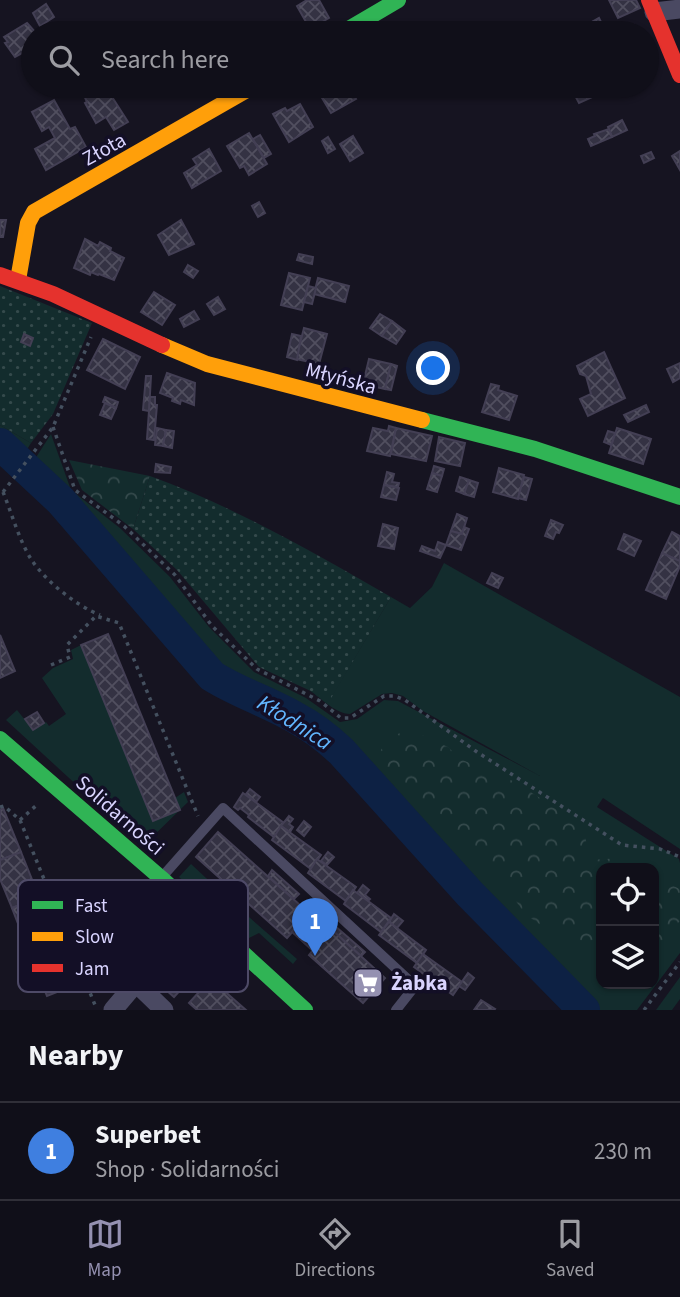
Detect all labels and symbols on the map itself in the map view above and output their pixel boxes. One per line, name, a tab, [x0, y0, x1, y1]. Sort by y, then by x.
street label: Złota	[77, 125, 131, 173]
your location	[416, 351, 450, 385]
street label: Młyńska	[302, 354, 380, 402]
water label: Kłodnica	[251, 686, 339, 758]
street label: Solidarności	[69, 768, 171, 862]
legend	[18, 880, 248, 992]
text: Fast	[75, 893, 108, 920]
pin: 1	[292, 898, 338, 956]
text: Slow	[75, 924, 114, 951]
text: Jam	[75, 956, 109, 983]
supermarket icon: Żabka	[351, 966, 385, 1000]
place label: Żabka	[391, 968, 448, 998]

